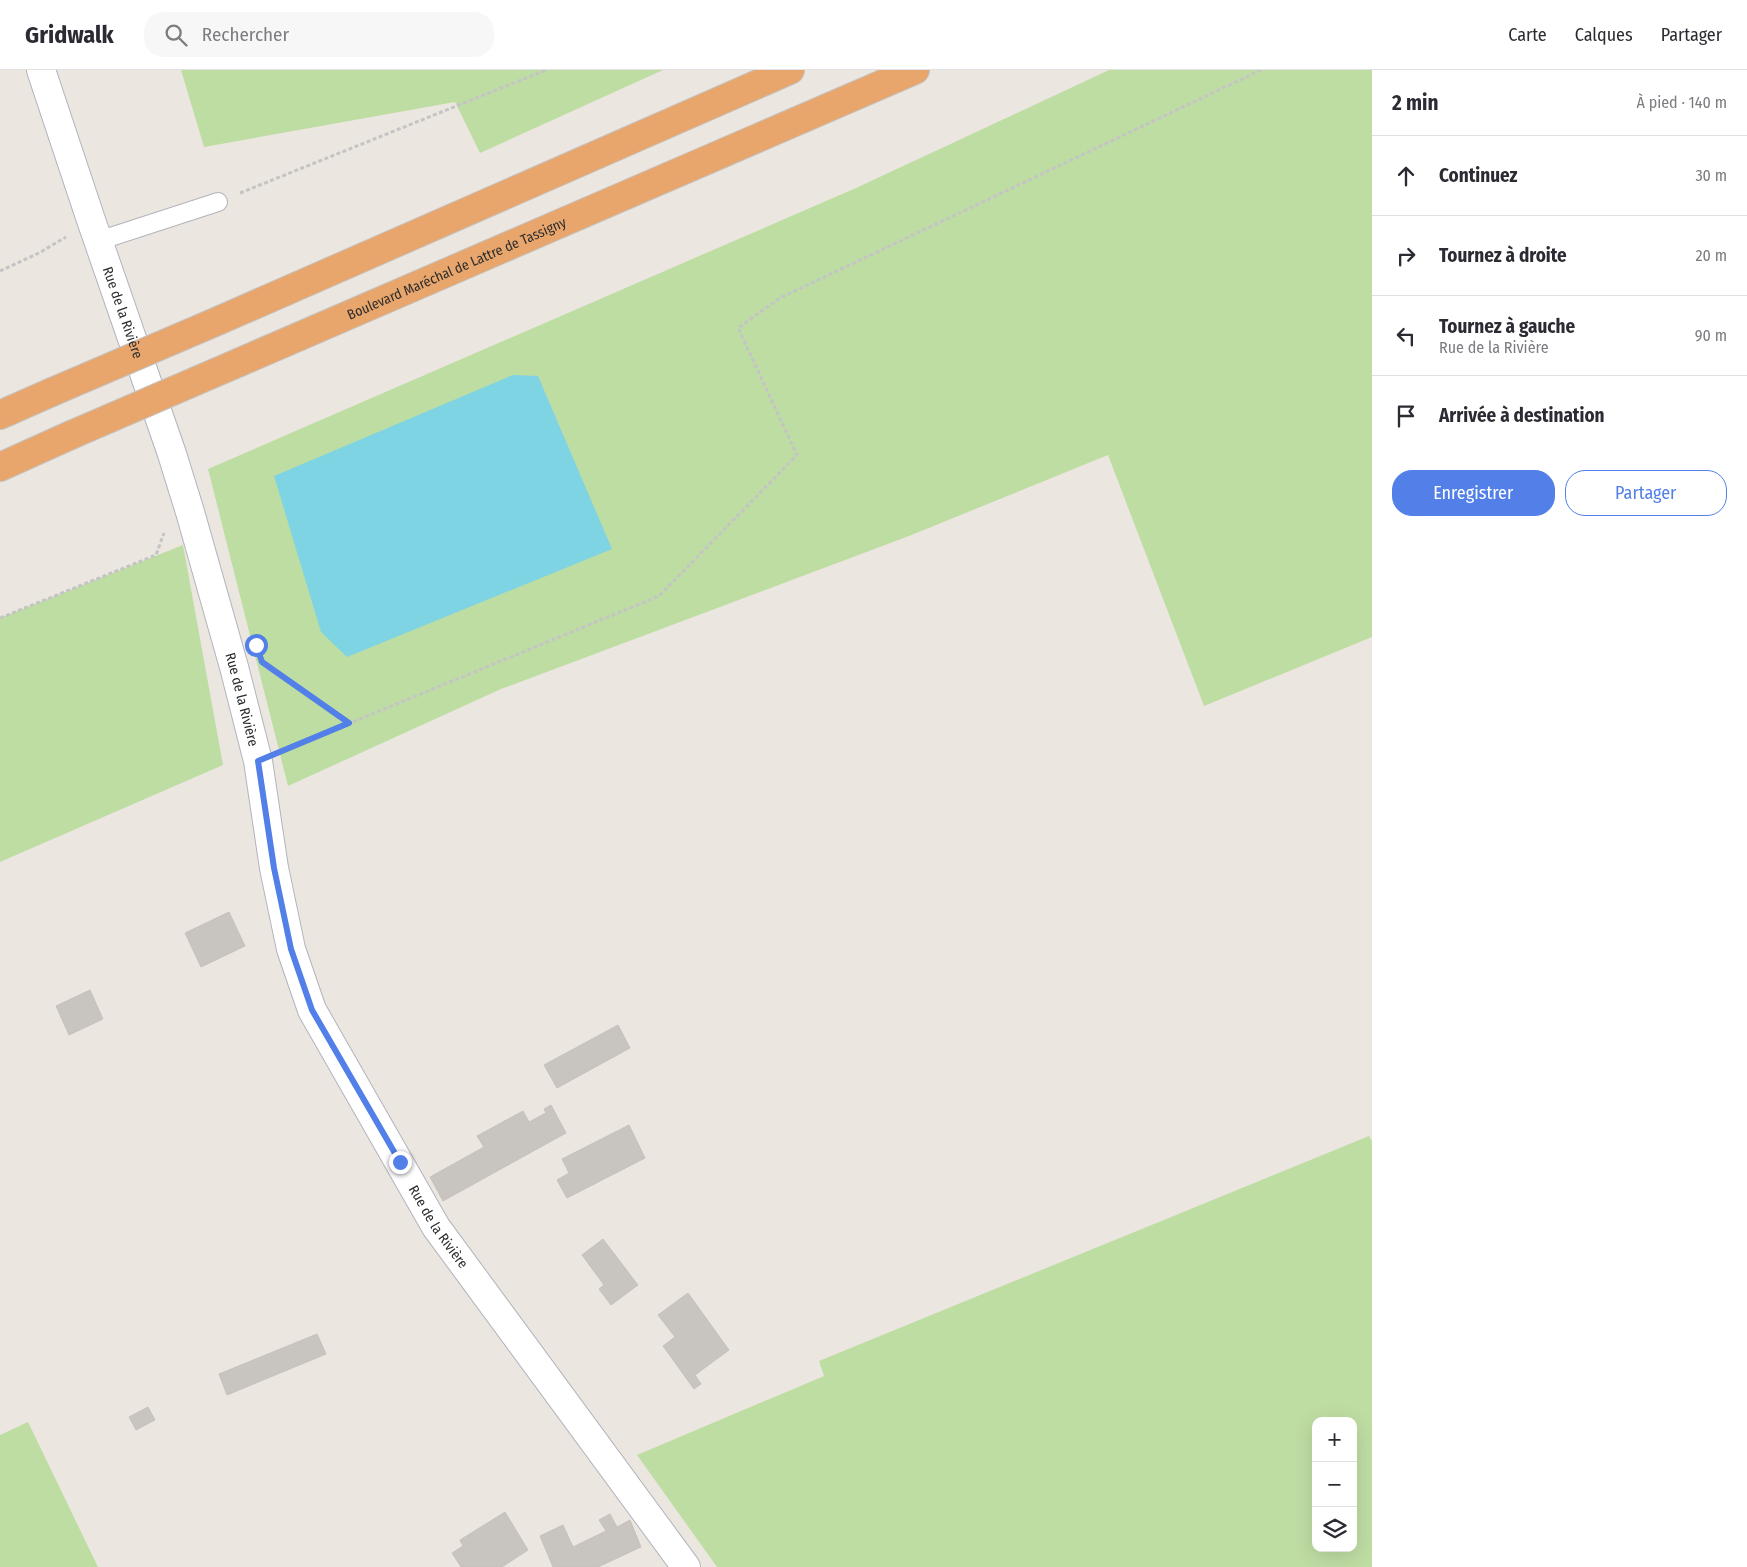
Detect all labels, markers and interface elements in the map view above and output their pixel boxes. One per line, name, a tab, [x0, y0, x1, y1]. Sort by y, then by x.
search box	[144, 12, 494, 57]
text: Gridwalk	[25, 21, 114, 49]
icon: search	[162, 21, 190, 49]
text: Rechercher	[202, 23, 289, 46]
text: Carte	[1508, 24, 1547, 46]
text: Calques	[1575, 24, 1633, 46]
text: Partager	[1661, 24, 1722, 46]
text: 2 min	[1392, 90, 1439, 116]
text: À pied · 140 m	[1637, 93, 1727, 112]
icon: ahead	[1392, 162, 1420, 190]
text: Continuez	[1439, 164, 1518, 187]
text: 30 m	[1695, 166, 1727, 185]
street label: Boulevard Maréchal de Lattre de Tassigny	[345, 214, 570, 324]
icon: right	[1392, 242, 1420, 270]
text: Tournez à droite	[1439, 244, 1567, 267]
text: 20 m	[1696, 246, 1727, 265]
street label: Rue de la Rivière	[99, 265, 146, 361]
text: Tournez à gauche	[1439, 315, 1575, 338]
icon: left	[1392, 322, 1420, 350]
text: 90 m	[1695, 326, 1727, 345]
text: Rue de la Rivière	[1439, 338, 1549, 357]
icon: arrive	[1392, 402, 1420, 430]
text: Arrivée à destination	[1439, 404, 1605, 427]
button: Enregistrer	[1392, 470, 1555, 516]
button: Partager	[1565, 470, 1727, 516]
route start	[245, 634, 268, 657]
street label: Rue de la Rivière	[221, 651, 262, 748]
route end	[389, 1151, 412, 1174]
street label: Rue de la Rivière	[405, 1182, 472, 1272]
map controls	[1312, 1417, 1357, 1552]
button: +	[1312, 1417, 1357, 1462]
button: −	[1312, 1462, 1357, 1507]
button: layers	[1312, 1507, 1357, 1552]

